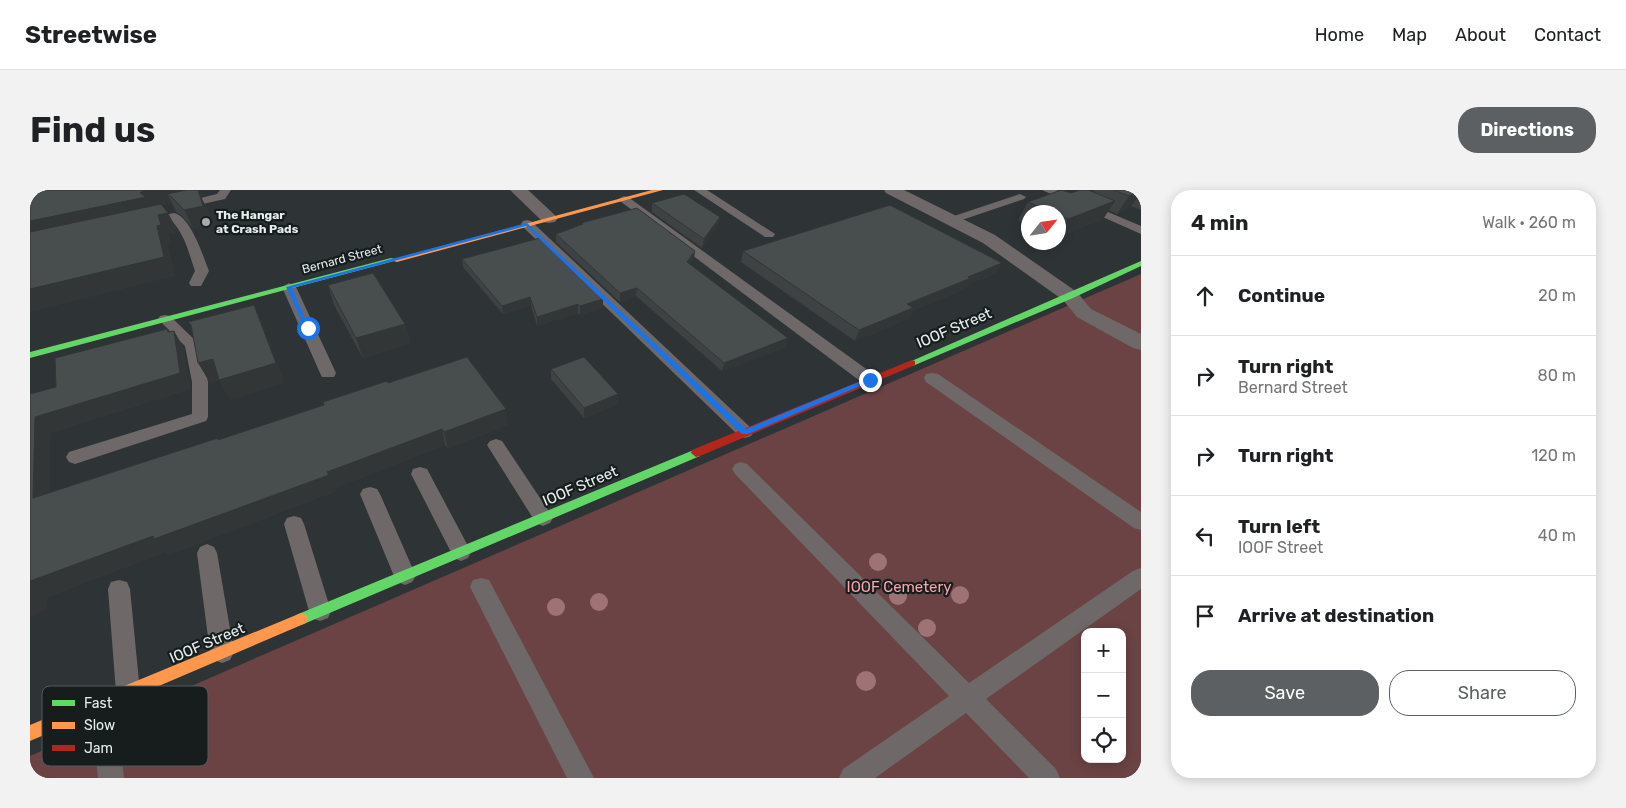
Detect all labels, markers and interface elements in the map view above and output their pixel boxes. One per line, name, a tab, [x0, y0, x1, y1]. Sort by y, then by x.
text: Streetwise	[25, 21, 157, 49]
text: Home	[1315, 24, 1364, 46]
text: Map	[1392, 24, 1427, 46]
text: About	[1455, 24, 1506, 46]
text: Contact	[1534, 24, 1601, 46]
button: Directions	[1458, 107, 1596, 153]
text: Find us	[30, 109, 155, 151]
north arrow	[1021, 205, 1066, 250]
place label: The Hangar at Crash Pads	[216, 208, 299, 236]
text: 4 min	[1191, 210, 1249, 235]
text: Walk · 260 m	[1482, 213, 1576, 232]
marker: The Hangar at Crash Pads	[200, 216, 212, 228]
street label: Bernard Street	[300, 241, 384, 276]
icon: ahead	[1191, 282, 1219, 310]
text: Continue	[1238, 284, 1325, 307]
text: 20 m	[1538, 286, 1576, 305]
street label: IOOF Street	[914, 304, 994, 352]
route start	[297, 317, 320, 340]
text: Turn right	[1238, 355, 1333, 378]
icon: right	[1191, 362, 1219, 390]
text: 80 m	[1538, 366, 1576, 385]
route end	[859, 369, 882, 392]
text: Bernard Street	[1238, 378, 1348, 397]
icon: right	[1191, 442, 1219, 470]
text: Turn right	[1238, 444, 1333, 467]
text: 120 m	[1531, 446, 1576, 465]
street label: IOOF Street	[540, 462, 620, 510]
text: Turn left	[1238, 515, 1320, 538]
icon: left	[1191, 522, 1219, 550]
text: 40 m	[1538, 526, 1576, 545]
text: IOOF Street	[1238, 538, 1323, 557]
park label: IOOF Cemetery	[847, 578, 951, 596]
icon: arrive	[1191, 602, 1219, 630]
text: Arrive at destination	[1238, 604, 1434, 627]
street label: IOOF Street	[167, 619, 247, 667]
map controls	[1081, 628, 1126, 763]
button: +	[1081, 628, 1126, 673]
button: Save	[1191, 670, 1379, 716]
button: Share	[1389, 670, 1576, 716]
button: −	[1081, 673, 1126, 718]
legend	[42, 686, 208, 766]
text: Fast	[84, 695, 113, 712]
text: Slow	[84, 717, 115, 734]
button: locate	[1081, 718, 1126, 763]
text: Jam	[84, 740, 113, 757]

